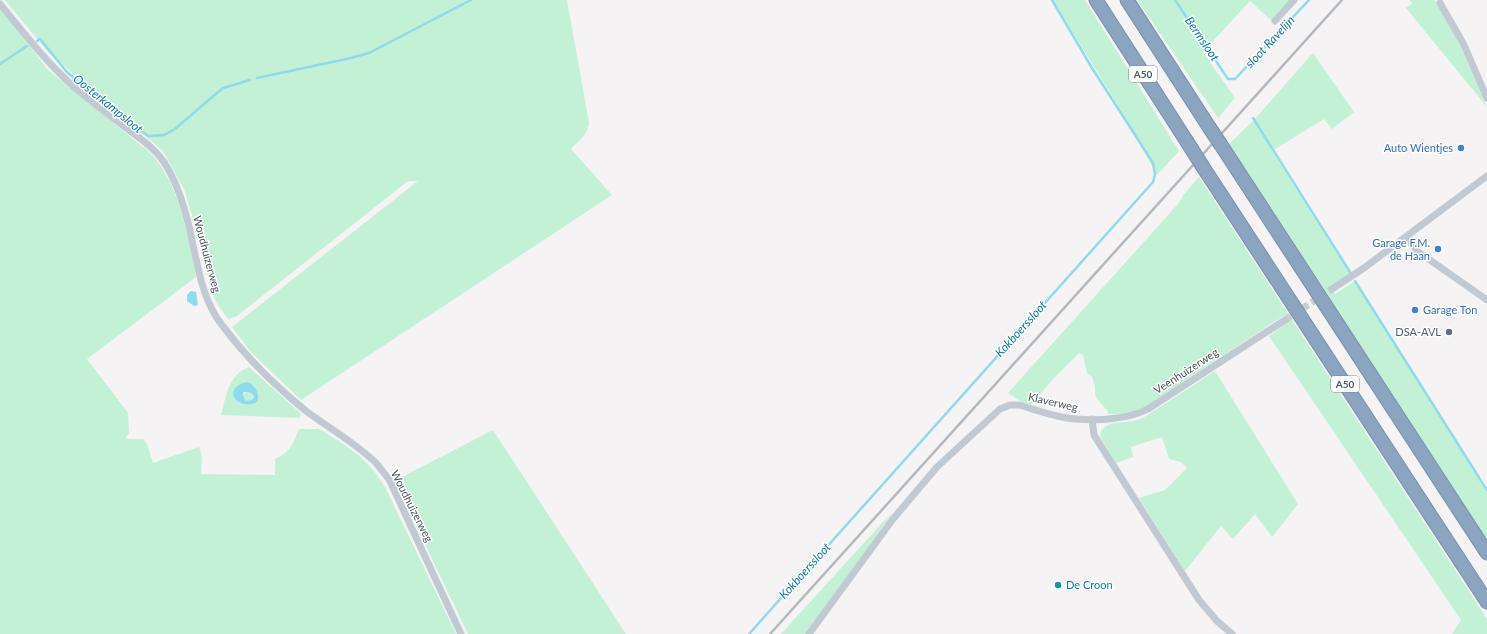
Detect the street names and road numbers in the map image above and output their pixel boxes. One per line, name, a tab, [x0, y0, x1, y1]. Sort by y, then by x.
road number: A50	[1129, 66, 1157, 82]
street label: Woudhuizerweg	[191, 214, 224, 294]
street label: Veenhuizerweg	[1151, 345, 1221, 396]
road number: A50	[1331, 376, 1359, 392]
street label: Klaverweg	[1027, 389, 1080, 414]
street label: Woudhuizerweg	[389, 468, 436, 544]

